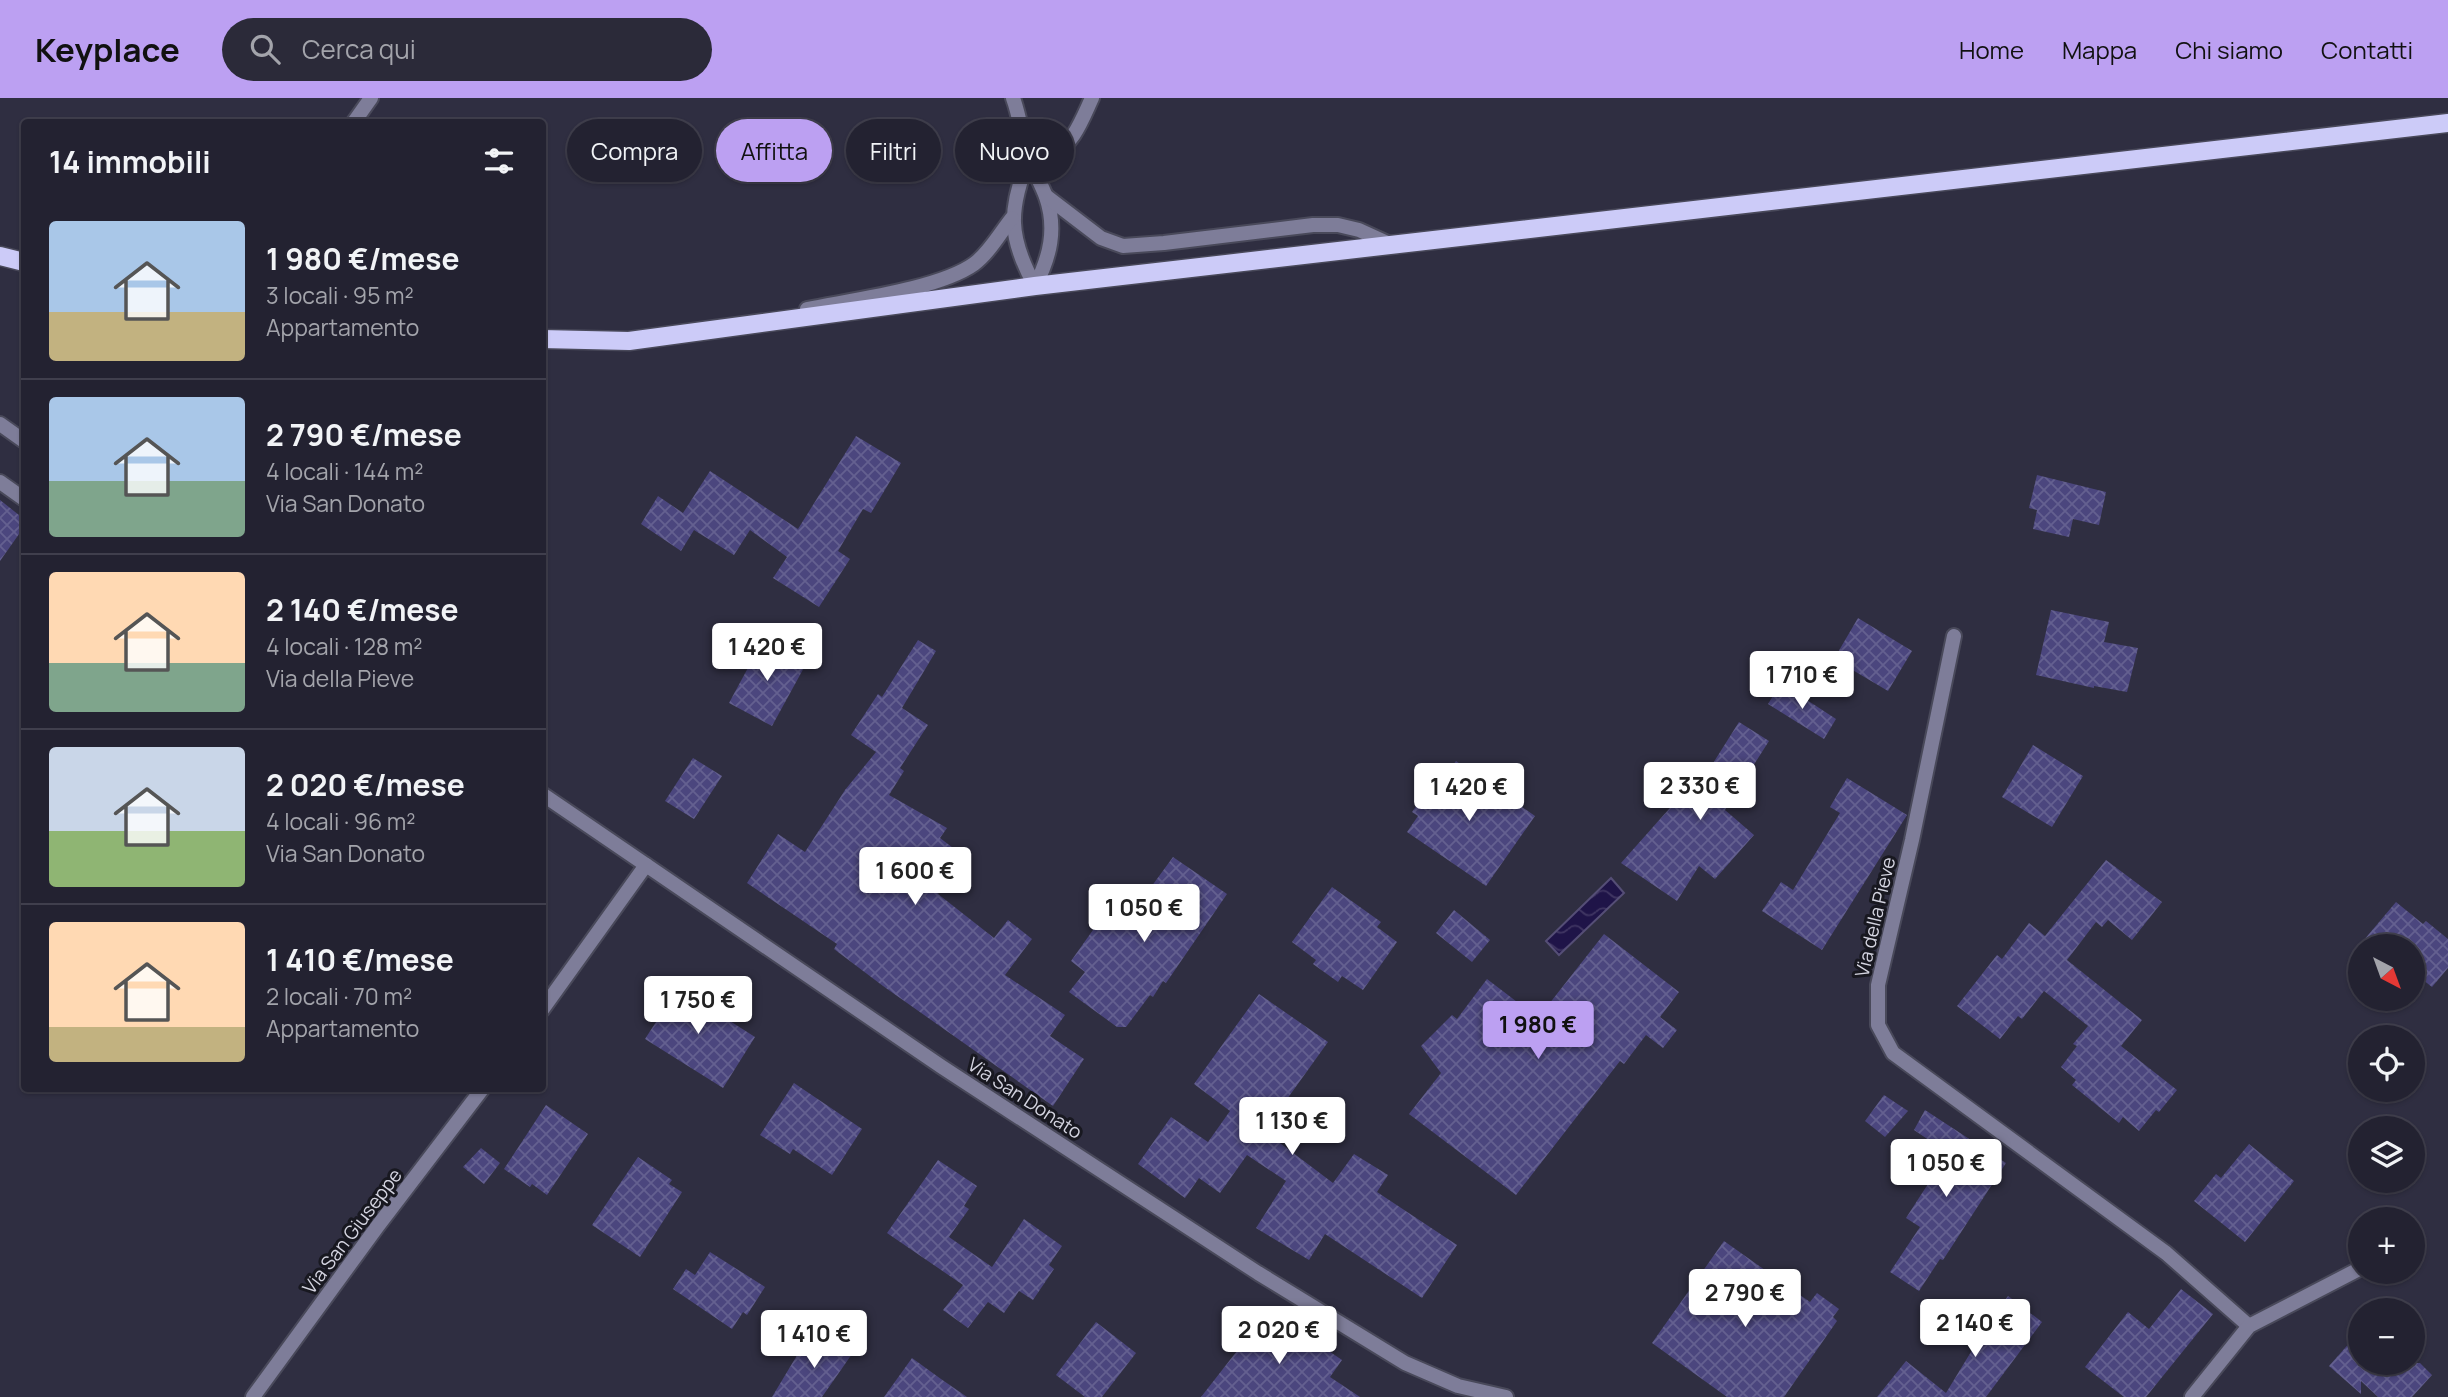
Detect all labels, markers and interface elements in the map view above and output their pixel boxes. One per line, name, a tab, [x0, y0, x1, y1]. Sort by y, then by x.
search box	[222, 18, 712, 81]
text: Keyplace	[35, 27, 180, 72]
icon: search	[246, 30, 284, 68]
text: Cerca qui	[302, 31, 416, 67]
text: Home	[1959, 33, 2024, 66]
text: Mappa	[2062, 33, 2137, 66]
text: Chi siamo	[2175, 33, 2283, 66]
text: Contatti	[2321, 33, 2413, 66]
chip: Compra	[567, 119, 702, 182]
chip: Affitta	[716, 119, 832, 182]
chip: Filtri	[846, 119, 941, 182]
chip: Nuovo	[955, 119, 1074, 182]
text: 14 immobili	[49, 141, 211, 182]
icon: filters	[480, 142, 518, 180]
text: 1 980 €/mese	[266, 238, 460, 279]
icon: home	[105, 249, 189, 333]
text: 3 locali · 95 m²	[266, 279, 414, 311]
text: Appartamento	[266, 311, 419, 343]
text: 2 790 €/mese	[266, 414, 462, 455]
icon: home	[105, 425, 189, 509]
text: 4 locali · 144 m²	[266, 455, 423, 487]
text: Via San Donato	[266, 487, 425, 519]
text: 2 140 €/mese	[266, 589, 459, 630]
icon: home	[105, 600, 189, 684]
pin: 1 420 €	[702, 624, 832, 683]
text: 4 locali · 128 m²	[266, 630, 422, 662]
text: 1 420 €	[728, 630, 806, 662]
pin: 1 710 €	[1737, 652, 1867, 711]
text: 1 710 €	[1766, 658, 1838, 690]
text: Via della Pieve	[266, 662, 414, 694]
pin: 2 330 €	[1635, 762, 1765, 822]
text: 2 020 €/mese	[266, 764, 465, 805]
pin: 1 420 €	[1404, 764, 1534, 823]
text: 2 330 €	[1660, 769, 1740, 801]
text: 1 420 €	[1430, 770, 1508, 802]
icon: home	[105, 775, 189, 859]
text: 4 locali · 96 m²	[266, 805, 416, 837]
text: Via San Donato	[266, 837, 425, 869]
pin: 1 600 €	[850, 848, 980, 907]
text: 1 600 €	[875, 854, 955, 886]
street label: Via della Pieve	[1849, 854, 1901, 980]
pin: 1 050 €	[1079, 884, 1209, 944]
text: 1 050 €	[1105, 891, 1183, 923]
north arrow	[2348, 934, 2426, 1012]
map controls	[2348, 934, 2425, 1375]
text: 1 410 €/mese	[266, 939, 454, 980]
icon: home	[105, 950, 189, 1034]
pin: 1 750 €	[633, 976, 763, 1036]
text: 2 locali · 70 m²	[266, 980, 412, 1012]
text: 1 750 €	[660, 983, 736, 1015]
pin: 1 980 €	[1473, 1002, 1603, 1061]
text: 1 980 €	[1499, 1008, 1577, 1040]
text: Appartamento	[266, 1012, 419, 1044]
button: locate	[2348, 1025, 2425, 1102]
street label: Via San Donato	[963, 1051, 1087, 1145]
pin: 1 130 €	[1227, 1098, 1357, 1157]
text: 1 130 €	[1255, 1104, 1329, 1136]
button: layers	[2348, 1116, 2425, 1193]
pin: 1 050 €	[1881, 1140, 2011, 1199]
text: 1 050 €	[1907, 1146, 1985, 1178]
street label: Via San Giuseppe	[296, 1163, 408, 1299]
button: +	[2348, 1207, 2425, 1284]
pin: 2 790 €	[1680, 1270, 1810, 1329]
text: 2 790 €	[1705, 1276, 1785, 1308]
button: −	[2348, 1298, 2425, 1375]
pin: 2 140 €	[1910, 1300, 2040, 1359]
pin: 2 020 €	[1214, 1306, 1344, 1366]
text: 2 140 €	[1936, 1306, 2014, 1338]
pin: 1 410 €	[749, 1310, 879, 1370]
text: 2 020 €	[1238, 1313, 1320, 1345]
text: 1 410 €	[777, 1317, 851, 1349]

